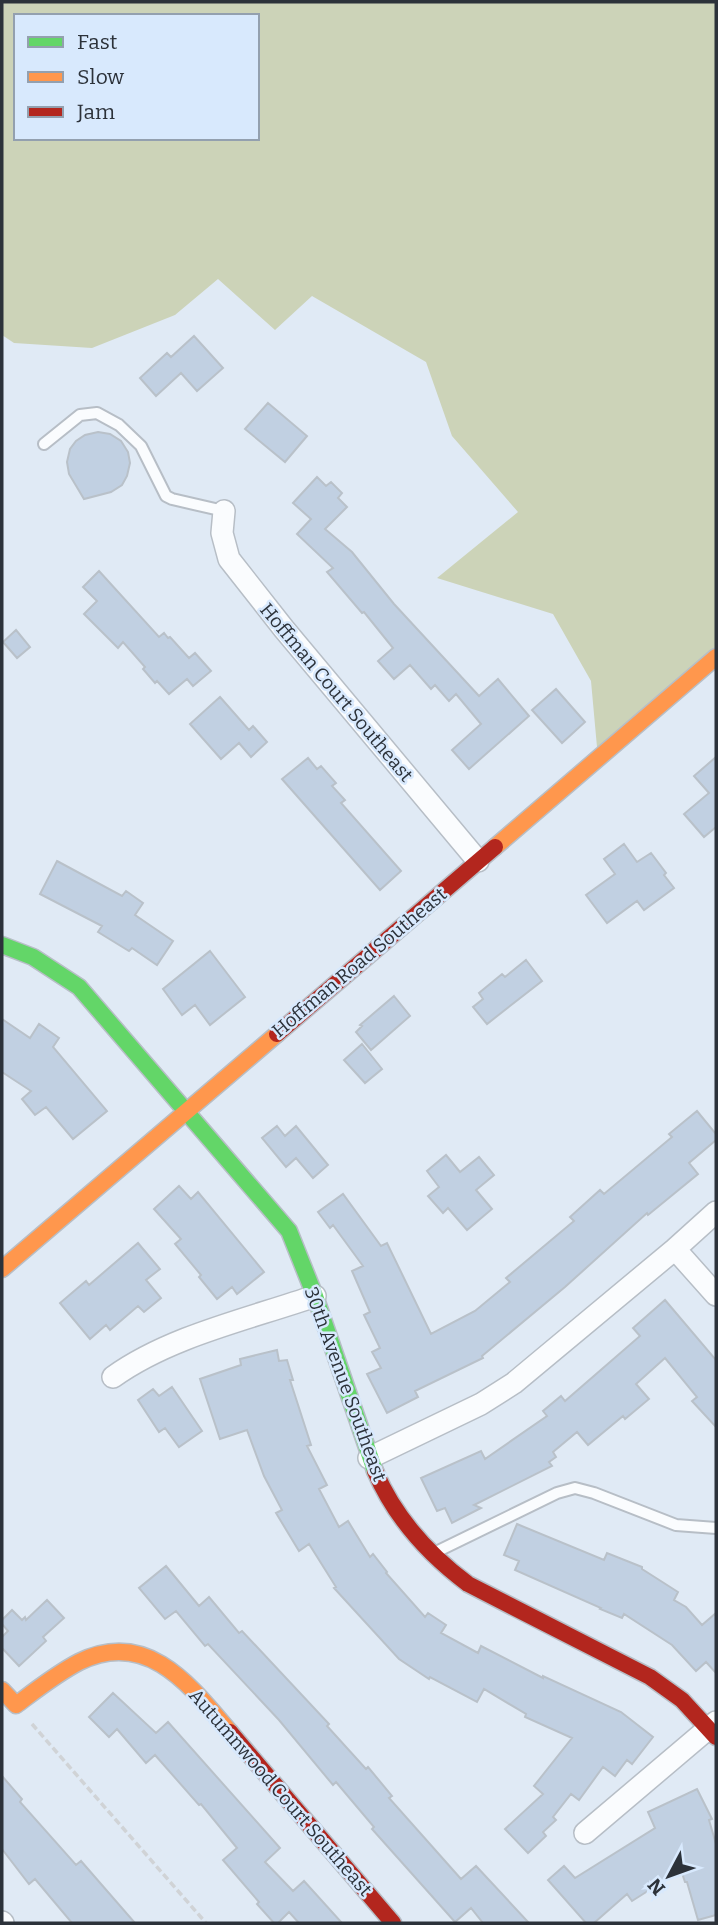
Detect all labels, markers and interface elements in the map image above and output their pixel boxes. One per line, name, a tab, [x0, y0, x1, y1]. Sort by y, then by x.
legend	[14, 14, 259, 140]
text: Fast	[77, 29, 118, 55]
text: Slow	[77, 64, 124, 90]
text: Jam	[76, 99, 115, 125]
street label: Hoffman Court Southeast	[255, 598, 418, 786]
street label: Hoffman Road Southeast	[267, 883, 451, 1042]
street label: 30th Avenue Southeast	[300, 1284, 391, 1485]
street label: Autumnwood Court Southeast	[184, 1684, 377, 1901]
north arrow	[634, 1841, 704, 1911]
text: N	[643, 1873, 670, 1900]

